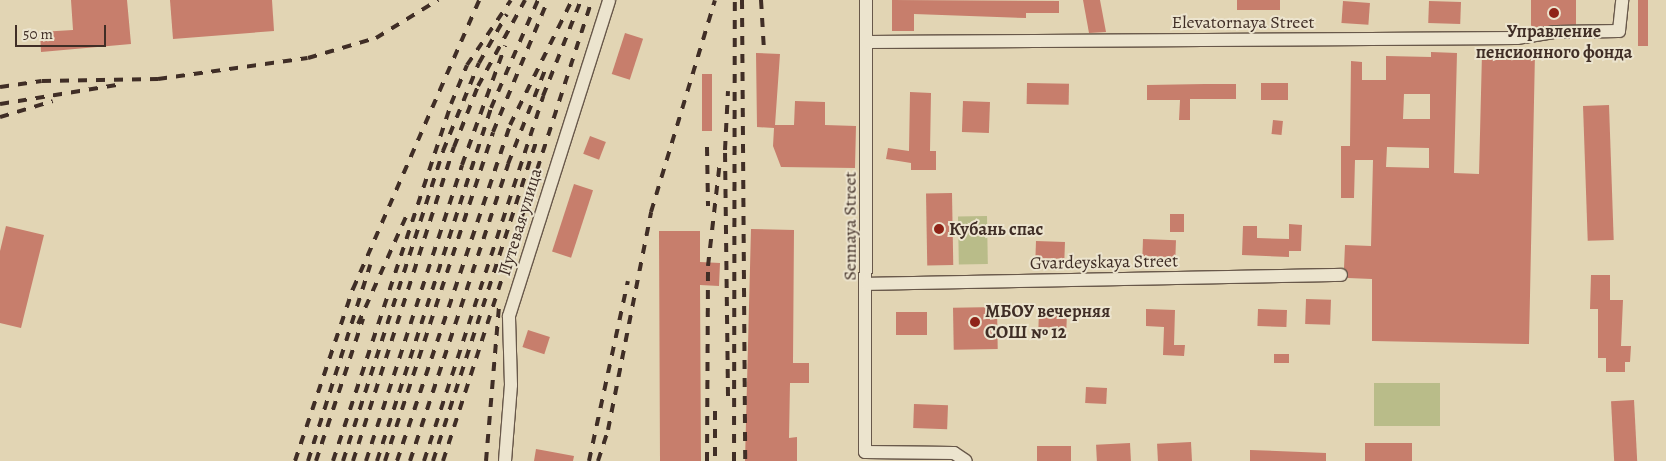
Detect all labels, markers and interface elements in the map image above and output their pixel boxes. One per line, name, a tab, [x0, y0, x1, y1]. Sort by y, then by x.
marker: Управление пенсионного фонда	[1548, 7, 1560, 19]
street label: Elevatornaya Street	[1172, 11, 1314, 33]
scale bar	[18, 15, 109, 47]
place label: Управление пенсионного фонда	[1476, 21, 1632, 64]
text: 50 m	[23, 24, 53, 44]
street label: Путевая улица	[493, 165, 547, 279]
street label: Sennaya Street	[839, 172, 861, 280]
place label: Кубань спас	[949, 218, 1043, 240]
marker: Кубань спас	[933, 223, 945, 235]
street label: Gvardeyskaya Street	[1030, 250, 1178, 274]
place label: МБОУ вечерняя СОШ № 12	[985, 301, 1110, 344]
marker: МБОУ вечерняя СОШ № 12	[969, 316, 981, 328]

